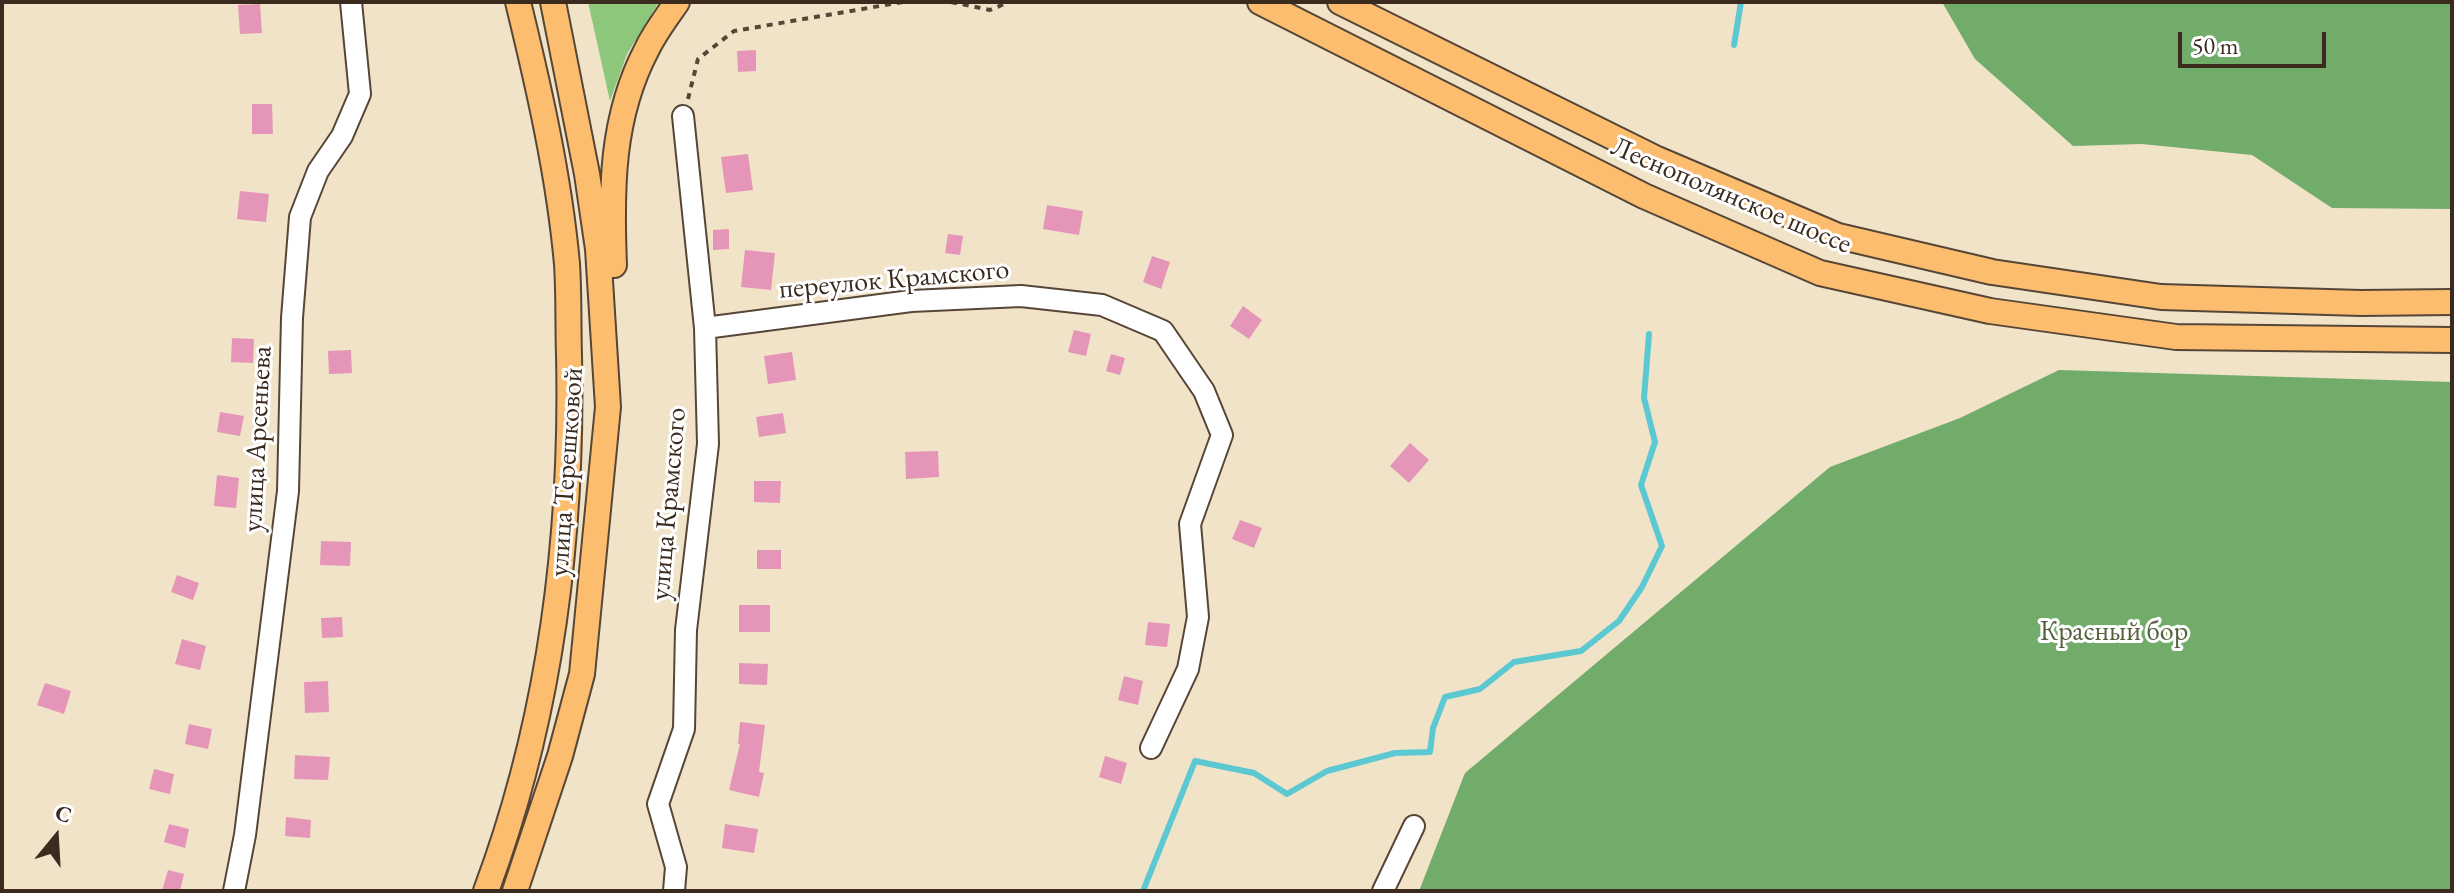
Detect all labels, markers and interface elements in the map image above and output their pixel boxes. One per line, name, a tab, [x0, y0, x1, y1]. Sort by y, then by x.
scale bar	[2182, 16, 2330, 66]
text: 50 m	[2192, 30, 2239, 61]
street label: Леснополянское шоссе	[1606, 130, 1856, 262]
street label: переулок Крамского	[778, 253, 1010, 307]
street label: улица Арсеньева	[236, 345, 280, 533]
street label: улица Терешковой	[543, 366, 591, 578]
street label: улица Крамского	[644, 406, 694, 602]
park label: Красный бор	[2040, 615, 2188, 649]
north arrow	[16, 797, 96, 877]
text: С	[52, 797, 75, 830]

